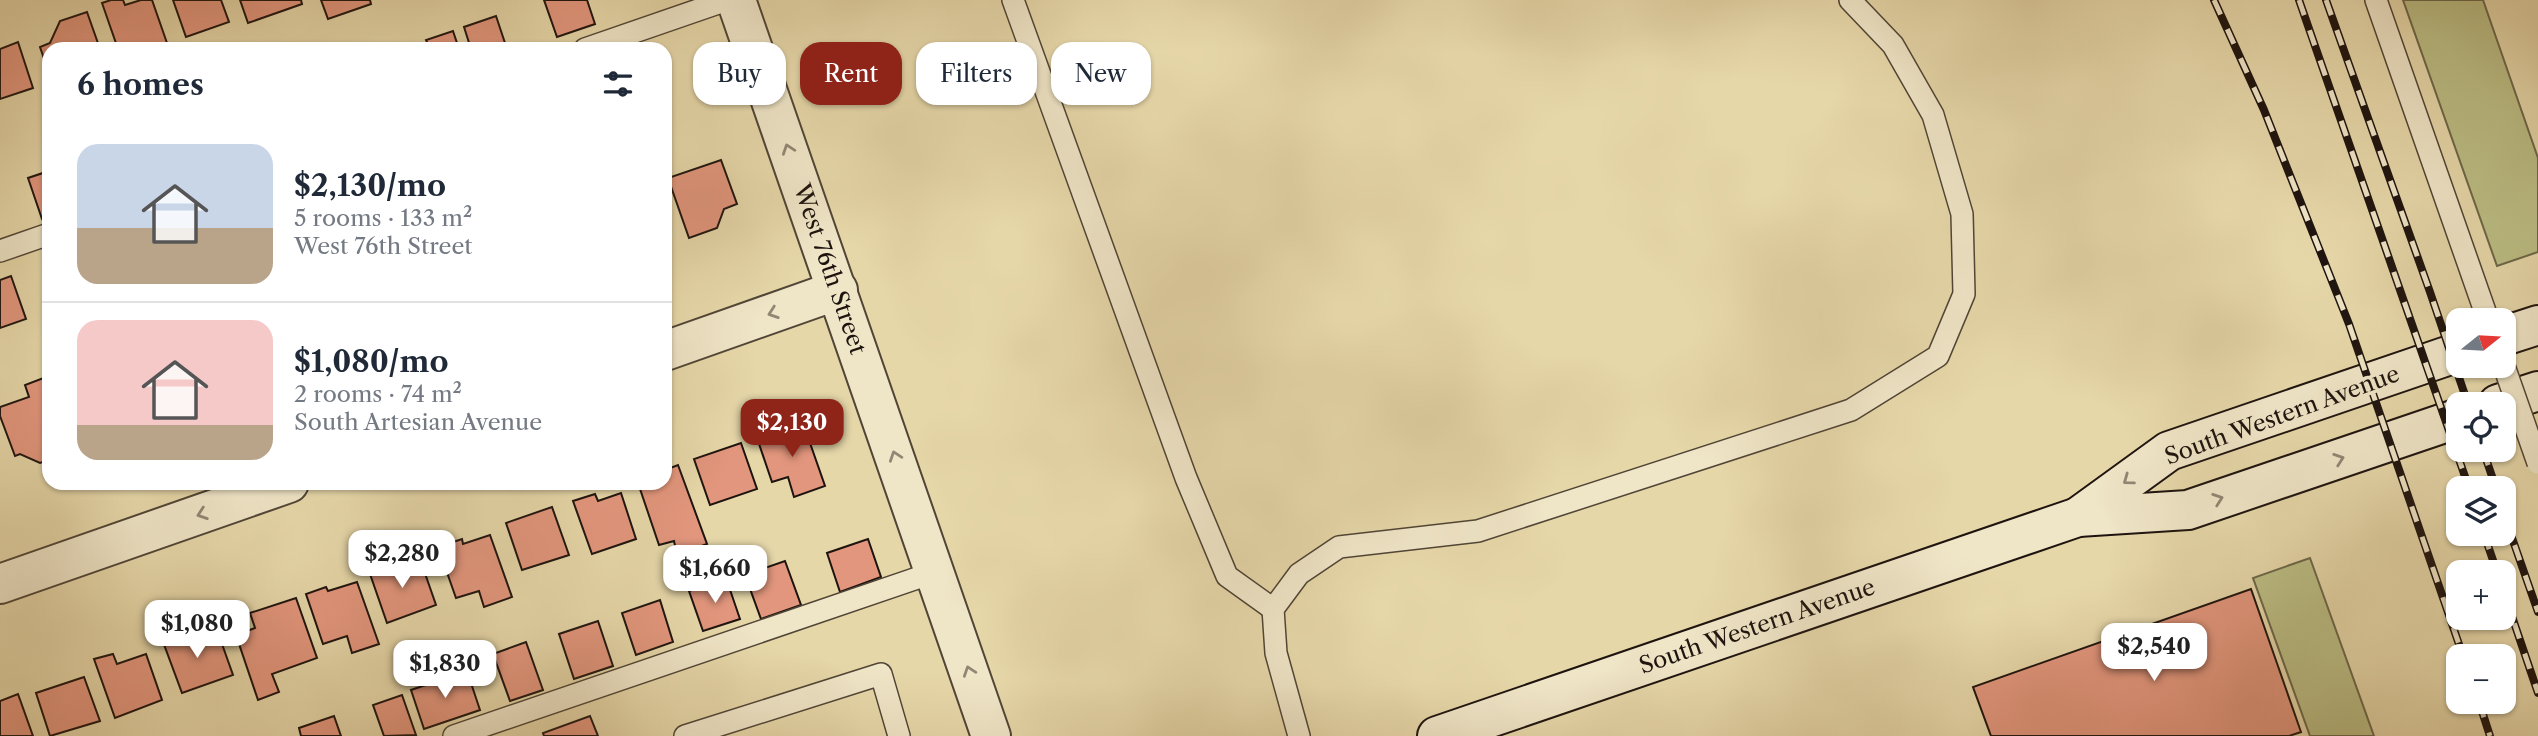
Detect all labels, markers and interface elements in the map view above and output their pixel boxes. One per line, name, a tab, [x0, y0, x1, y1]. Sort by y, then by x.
chip: Buy	[693, 42, 786, 105]
chip: Rent	[800, 42, 902, 105]
chip: Filters	[916, 42, 1037, 105]
chip: New	[1051, 42, 1151, 105]
icon: filters	[599, 65, 637, 103]
text: 6 homes	[77, 66, 204, 103]
one-way arrow	[782, 143, 796, 155]
text: $2,130/mo	[294, 167, 446, 204]
icon: home	[133, 172, 217, 256]
street label: West 76th Street	[787, 179, 872, 358]
text: 5 rooms · 133 m²	[294, 204, 472, 232]
text: West 76th Street	[294, 232, 472, 260]
one-way arrow	[768, 305, 780, 319]
north arrow	[2446, 308, 2516, 378]
map controls	[2446, 308, 2516, 714]
text: $1,080/mo	[294, 343, 449, 380]
icon: home	[133, 348, 217, 432]
street label: South Western Avenue	[2161, 359, 2403, 471]
text: 2 rooms · 74 m²	[294, 380, 462, 408]
button: locate	[2446, 392, 2516, 462]
pin: $2,130	[735, 400, 849, 459]
text: South Artesian Avenue	[294, 408, 542, 436]
text: $2,130	[757, 408, 827, 436]
one-way arrow	[889, 451, 903, 463]
one-way arrow	[2332, 452, 2344, 467]
one-way arrow	[2123, 472, 2136, 485]
button: layers	[2446, 476, 2516, 546]
one-way arrow	[2212, 493, 2224, 507]
one-way arrow	[196, 506, 208, 520]
pin: $2,280	[345, 530, 459, 590]
text: $2,280	[364, 539, 440, 567]
pin: $1,660	[658, 546, 772, 605]
text: $1,660	[679, 554, 751, 582]
button: +	[2446, 560, 2516, 630]
street label: South Western Avenue	[1635, 572, 1879, 680]
pin: $1,080	[140, 600, 254, 660]
text: $1,080	[161, 609, 233, 637]
pin: $2,540	[2097, 624, 2211, 683]
text: $2,540	[2117, 632, 2191, 660]
pin: $1,830	[388, 640, 502, 700]
button: −	[2446, 644, 2516, 714]
text: $1,830	[409, 649, 481, 677]
one-way arrow	[963, 666, 977, 678]

